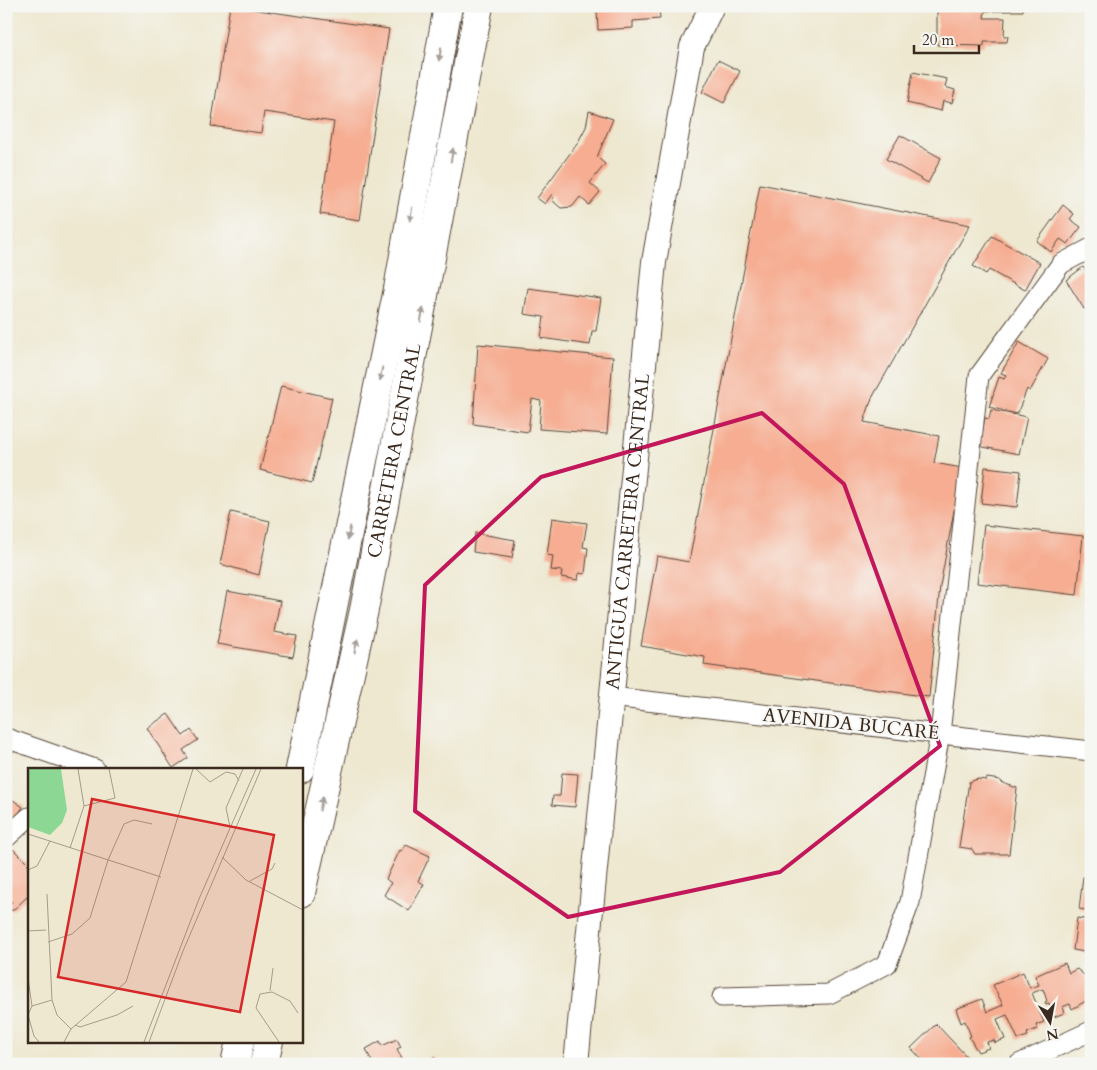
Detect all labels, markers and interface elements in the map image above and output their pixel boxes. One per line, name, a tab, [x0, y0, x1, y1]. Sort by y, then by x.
scale bar	[914, 22, 980, 54]
text: 20 m	[922, 30, 954, 50]
one-way arrow	[435, 47, 443, 63]
one-way arrow	[448, 146, 456, 162]
one-way arrow	[407, 207, 415, 223]
one-way arrow	[418, 307, 426, 322]
street label: CARRETERA CENTRAL	[361, 341, 428, 560]
one-way arrow	[377, 366, 385, 382]
street label: ANTIGUA CARRETERA CENTRAL	[599, 372, 656, 691]
one-way arrow	[345, 526, 353, 541]
one-way arrow	[352, 638, 360, 653]
street label: AVENIDA BUCARÉ	[761, 702, 941, 746]
inset map	[28, 768, 302, 1042]
one-way arrow	[317, 797, 325, 812]
north arrow	[1024, 998, 1074, 1048]
text: N	[1045, 1024, 1060, 1045]

